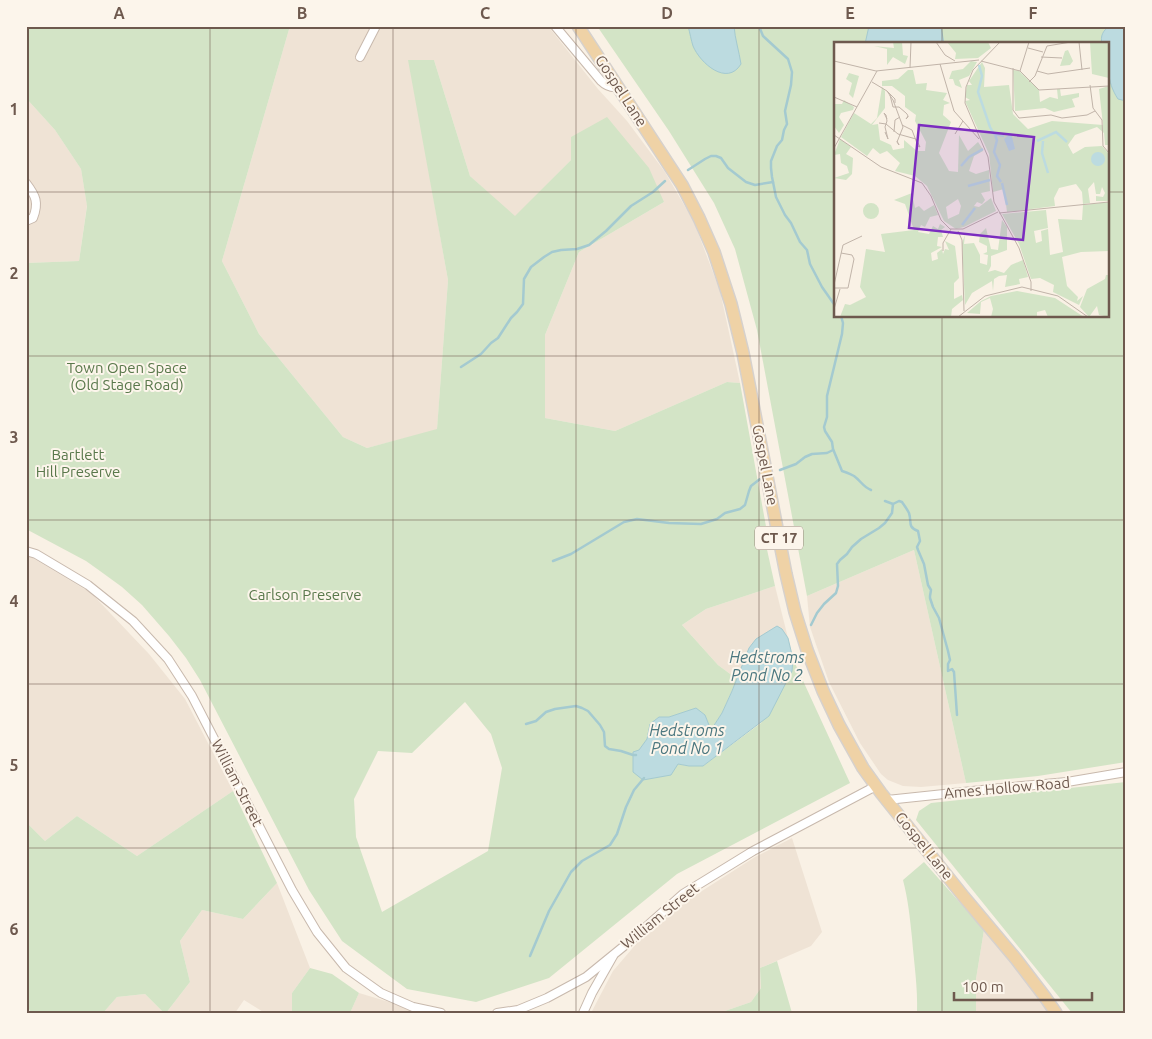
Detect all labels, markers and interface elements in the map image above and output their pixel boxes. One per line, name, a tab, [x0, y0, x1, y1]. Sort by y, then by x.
text: A	[113, 4, 125, 22]
text: B	[297, 4, 307, 22]
text: C	[480, 4, 490, 22]
text: D	[661, 4, 673, 22]
text: E	[845, 4, 855, 22]
text: F	[1029, 4, 1038, 22]
inset map	[834, 42, 1110, 318]
street label: Gospel Lane	[592, 52, 651, 130]
text: 1	[9, 100, 19, 118]
text: 2	[9, 264, 19, 282]
park label: Town Open Space (Old Stage Road)	[67, 359, 187, 393]
street label: Gospel Lane	[749, 423, 782, 507]
text: 3	[9, 428, 19, 446]
park label: Bartlett Hill Preserve	[36, 446, 120, 480]
road number: CT 17	[755, 526, 803, 550]
park label: Carlson Preserve	[248, 586, 362, 603]
text: 4	[9, 592, 19, 610]
water label: Hedstroms Pond No 2	[729, 648, 805, 684]
water label: Hedstroms Pond No 1	[649, 721, 725, 757]
street label: William Street	[208, 736, 267, 829]
text: 5	[9, 756, 19, 774]
street label: Ames Hollow Road	[943, 774, 1071, 801]
street label: Gospel Lane	[892, 809, 957, 883]
street label: William Street	[617, 879, 702, 952]
text: 6	[9, 920, 19, 938]
scale bar	[954, 969, 1092, 1001]
text: 100 m	[962, 978, 1004, 995]

